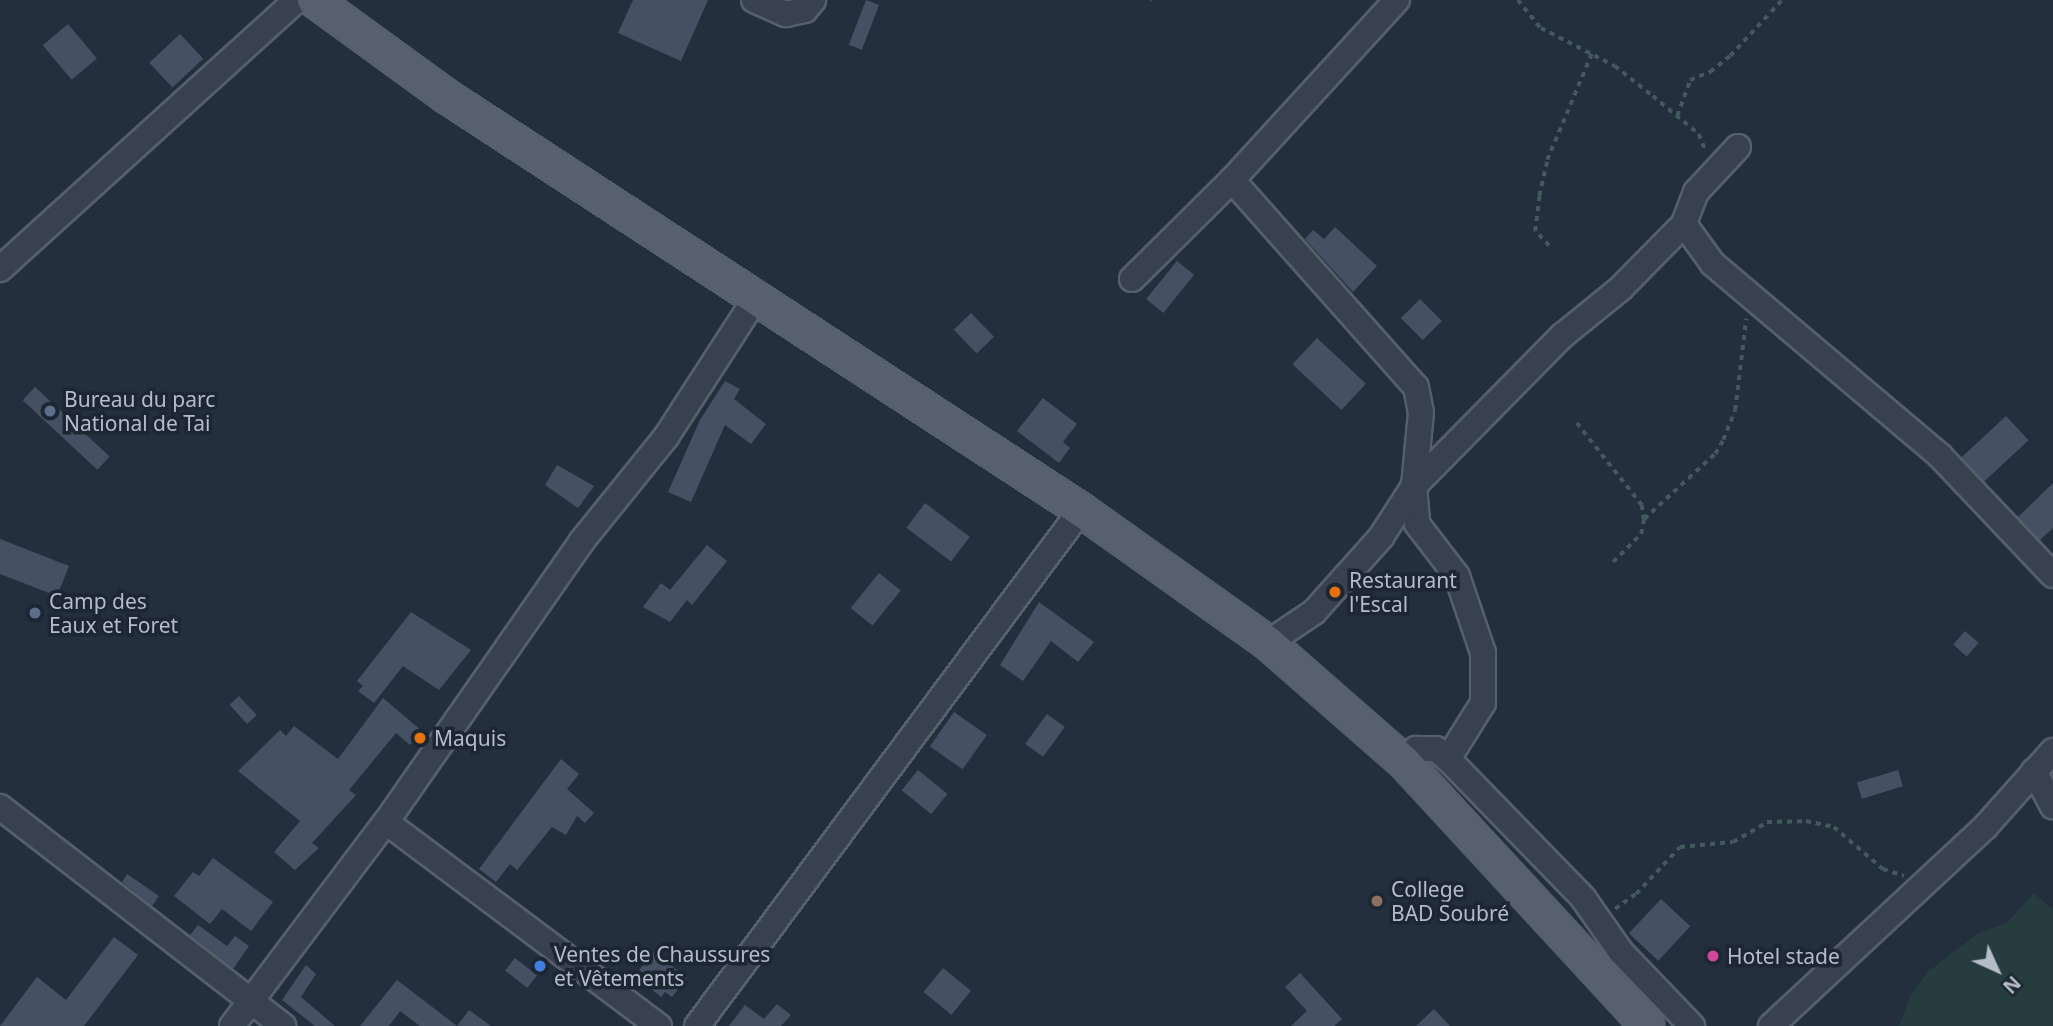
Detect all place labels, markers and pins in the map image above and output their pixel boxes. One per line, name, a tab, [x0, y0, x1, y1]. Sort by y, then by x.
place label: Bureau du parc National de Tai	[64, 386, 215, 436]
marker: Bureau du parc National de Tai	[42, 403, 58, 419]
place label: Restaurant l'Escal	[1349, 567, 1457, 617]
marker: Restaurant l'Escal	[1327, 584, 1343, 600]
place label: Camp des Eaux et Foret	[49, 588, 178, 638]
marker: Camp des Eaux et Foret	[27, 605, 43, 621]
place label: Maquis	[434, 725, 506, 751]
marker: Maquis	[412, 730, 428, 746]
place label: College BAD Soubré	[1391, 876, 1509, 926]
marker: College BAD Soubré	[1369, 893, 1385, 909]
place label: Ventes de Chaussures et Vêtements	[554, 941, 770, 991]
place label: Hotel stade	[1727, 943, 1840, 969]
marker: Hotel stade	[1705, 948, 1721, 964]
marker: Ventes de Chaussures et Vêtements	[532, 958, 548, 974]

